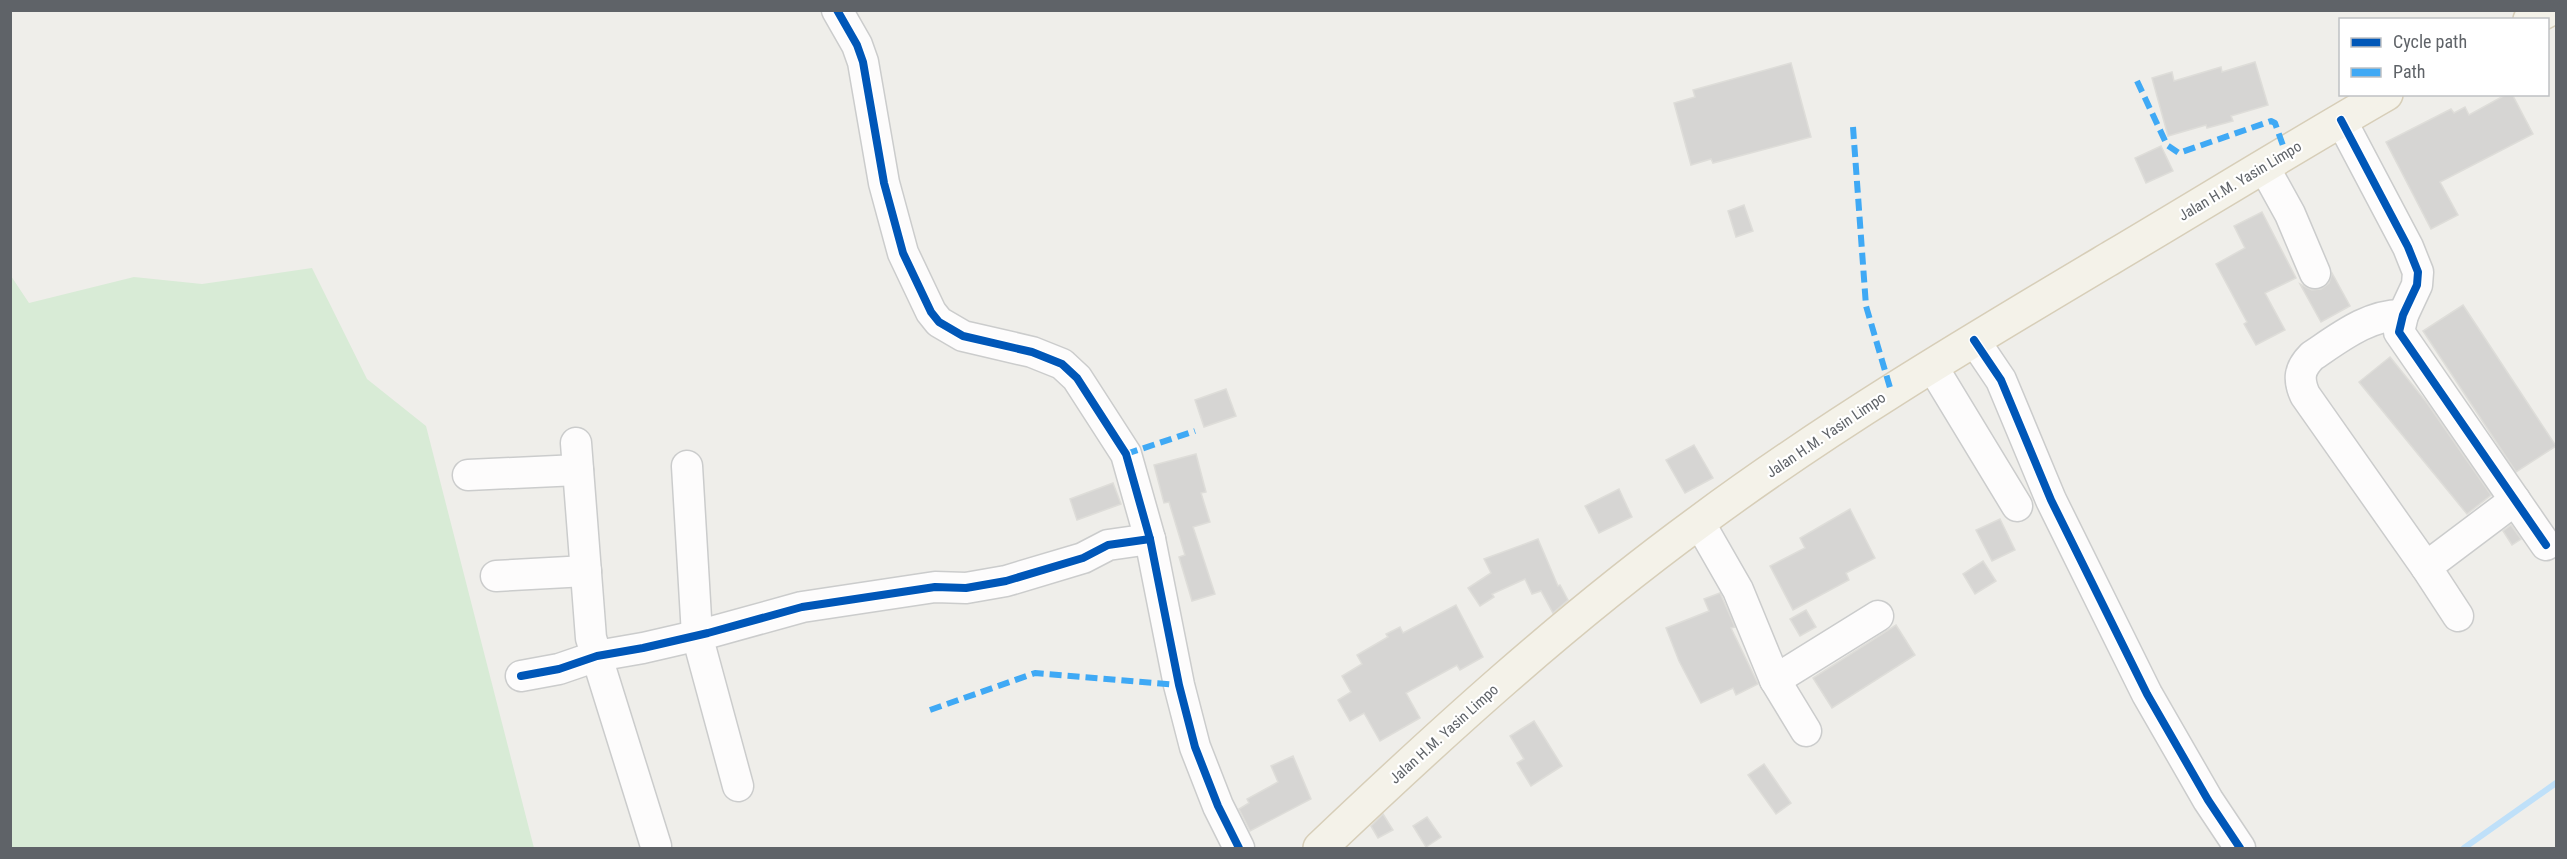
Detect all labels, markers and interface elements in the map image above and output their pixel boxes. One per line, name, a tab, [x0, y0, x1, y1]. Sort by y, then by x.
legend	[2339, 18, 2549, 96]
text: Cycle path	[2393, 31, 2467, 52]
text: Path	[2393, 61, 2426, 82]
street label: Jalan H.M. Yasin Limpo	[2175, 137, 2305, 225]
street label: Jalan H.M. Yasin Limpo	[1763, 388, 1889, 482]
street label: Jalan H.M. Yasin Limpo	[1386, 680, 1502, 788]

